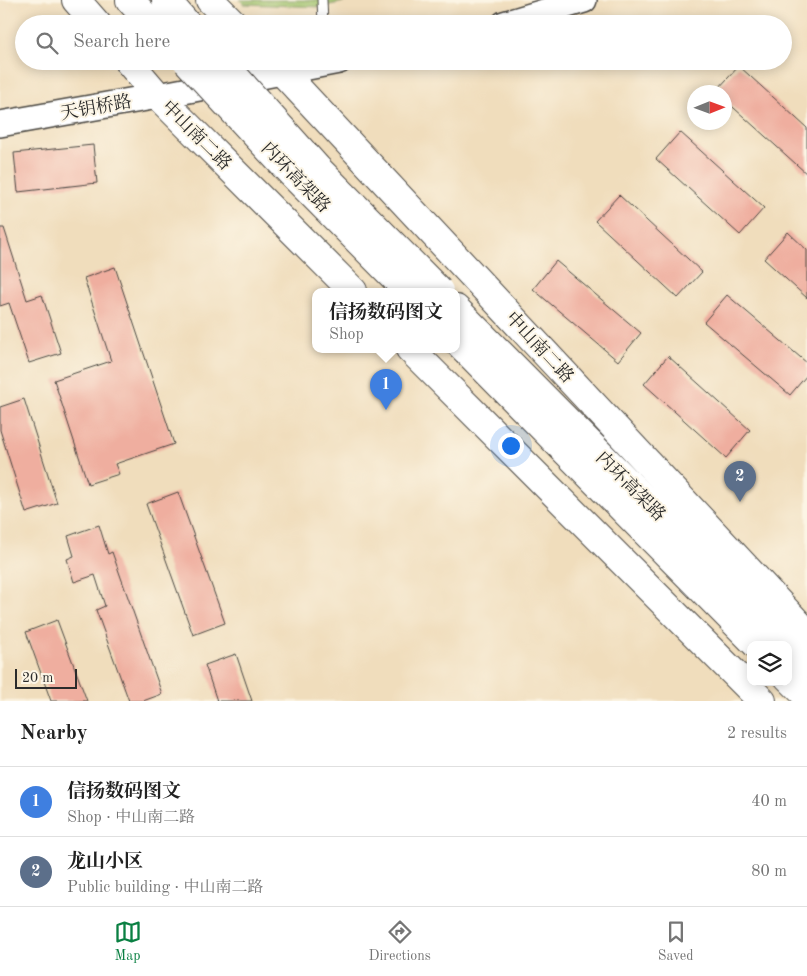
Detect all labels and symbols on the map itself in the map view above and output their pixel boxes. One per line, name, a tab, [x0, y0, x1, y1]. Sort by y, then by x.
north arrow	[687, 85, 732, 130]
street label: 天钥桥路	[59, 91, 133, 123]
street label: 中山南二路	[158, 96, 236, 174]
street label: 内环高架路	[258, 138, 334, 216]
street label: 中山南二路	[502, 307, 578, 387]
pin: 1	[370, 369, 402, 410]
your location	[498, 433, 524, 459]
street label: 内环高架路	[592, 447, 670, 525]
pin: 2	[724, 461, 756, 502]
scale bar	[15, 666, 78, 689]

